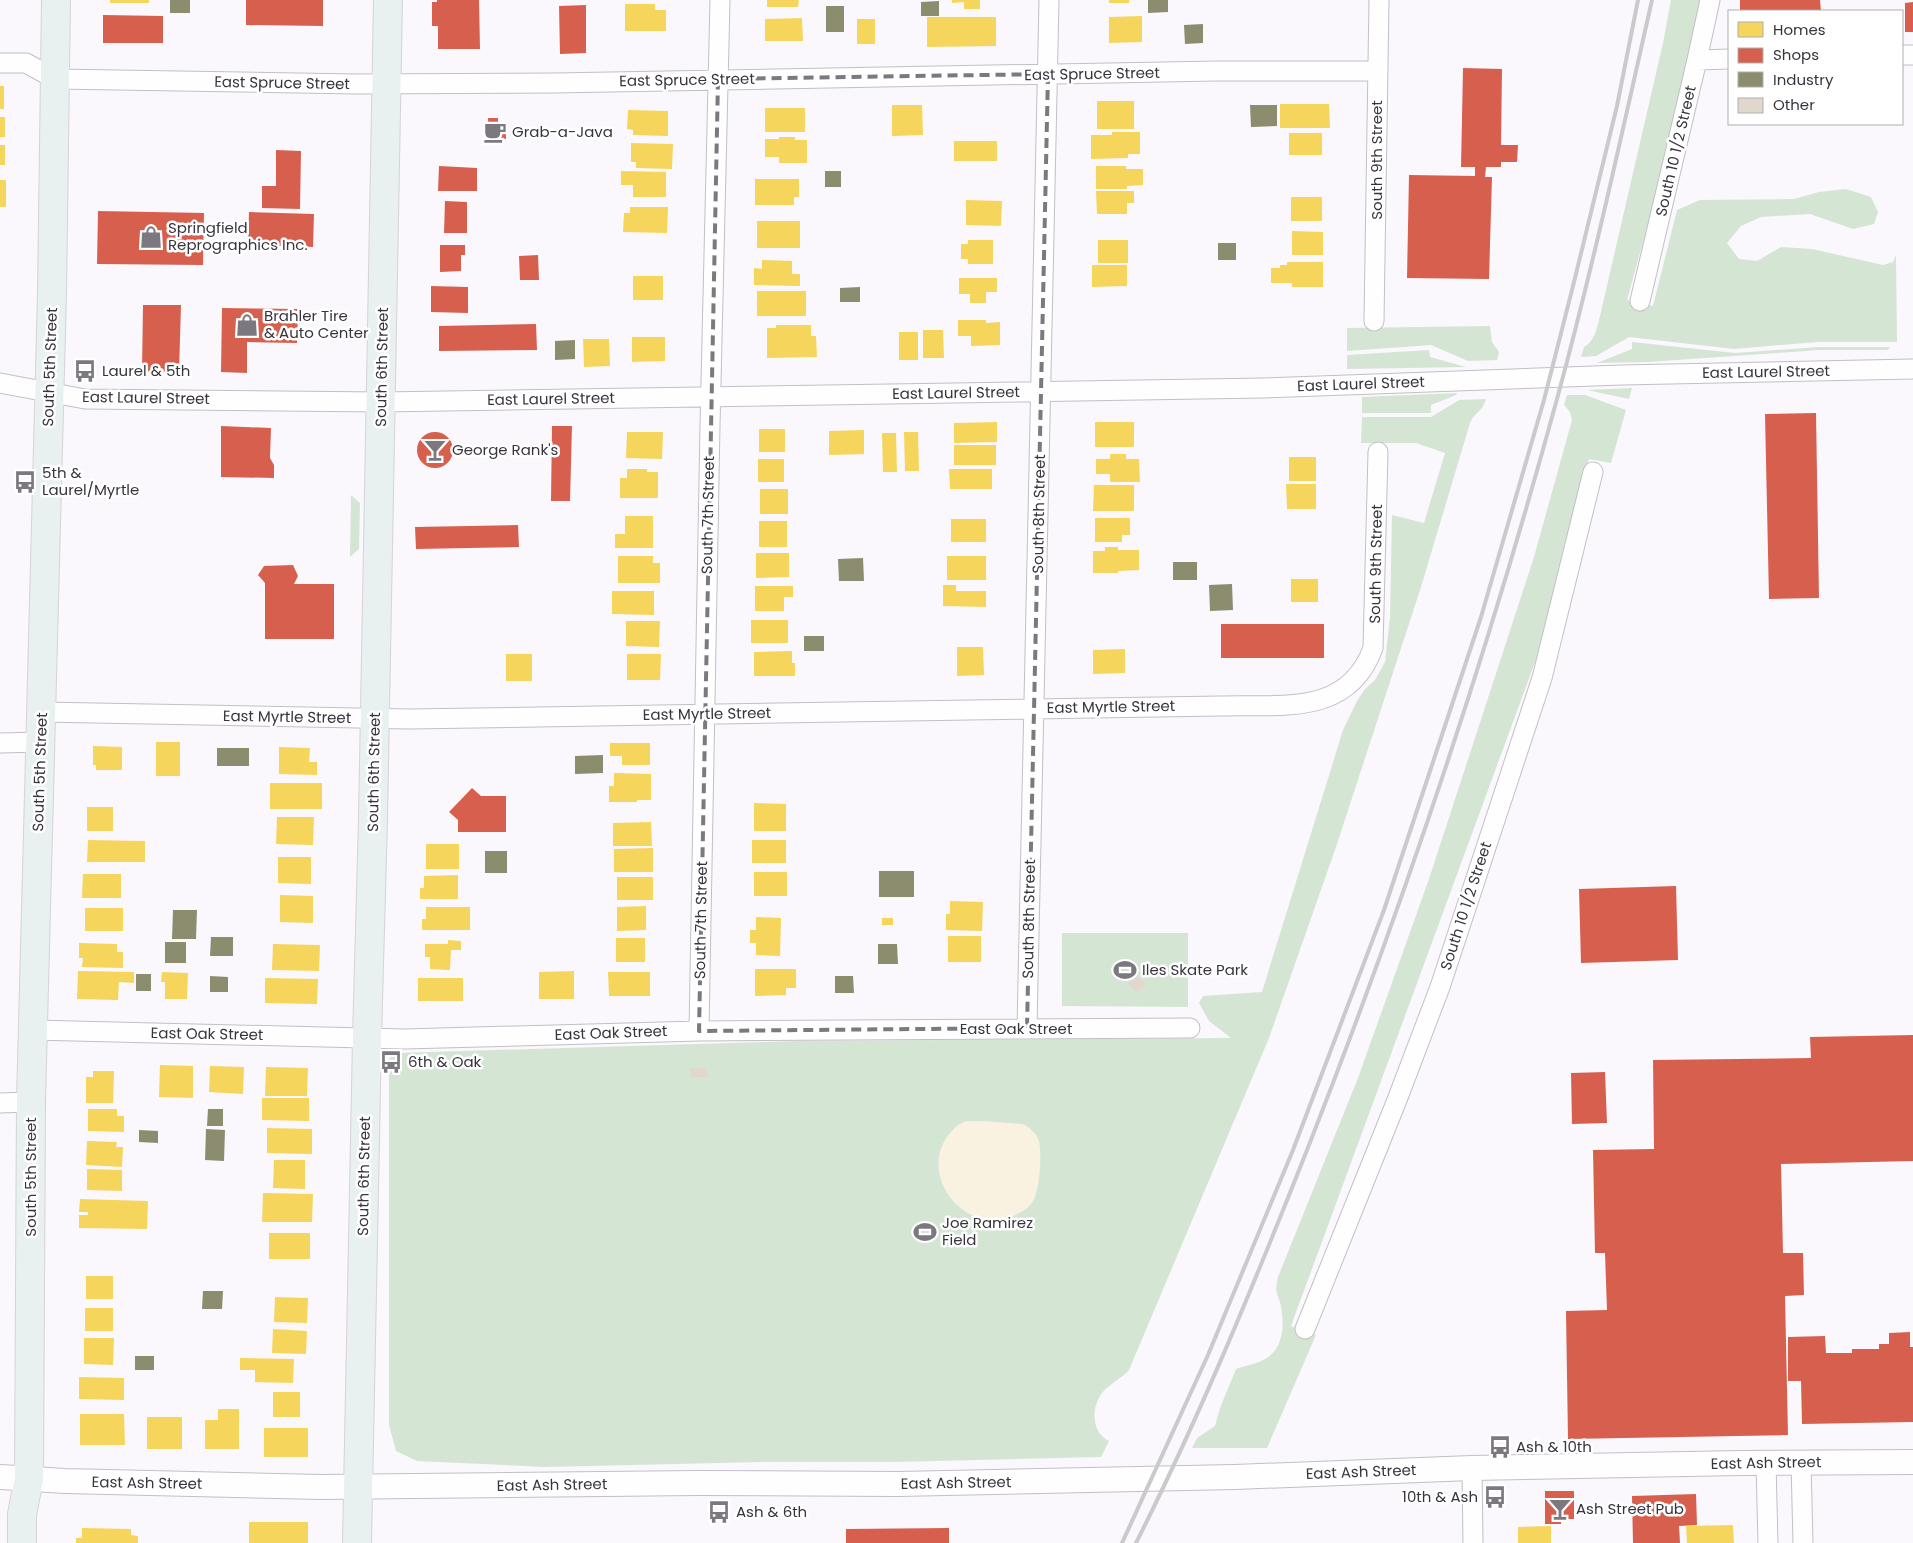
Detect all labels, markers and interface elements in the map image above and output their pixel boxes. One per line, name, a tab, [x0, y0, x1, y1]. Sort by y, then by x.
legend	[1728, 10, 1903, 125]
text: Homes	[1773, 19, 1826, 40]
text: Shops	[1773, 44, 1819, 65]
street label: East Spruce Street	[1024, 62, 1160, 85]
street label: East Spruce Street	[619, 68, 755, 91]
text: Industry	[1773, 69, 1834, 90]
street label: East Spruce Street	[214, 71, 350, 94]
street label: South 10 1/2 Street	[1650, 83, 1701, 218]
text: Other	[1773, 94, 1815, 115]
street label: South 9th Street	[1366, 100, 1387, 220]
cafe icon: Grab-a-Java	[482, 119, 508, 145]
place label: Grab-a-Java	[512, 121, 613, 142]
place label: Springfield Reprographics Inc.	[168, 217, 308, 255]
shop icon: Springfield Reprographics Inc.	[138, 224, 164, 250]
place label: Brahler Tire & Auto Center	[264, 305, 369, 343]
street label: South 5th Street	[37, 307, 62, 427]
street label: South 6th Street	[370, 307, 393, 427]
shop icon: Brahler Tire & Auto Center	[234, 312, 260, 338]
bus stop icon: Laurel & 5th	[72, 358, 98, 384]
place label: Laurel & 5th	[102, 360, 190, 381]
street label: East Laurel Street	[1702, 360, 1830, 383]
street label: East Laurel Street	[1297, 371, 1425, 396]
street label: East Laurel Street	[892, 381, 1020, 404]
street label: East Laurel Street	[82, 386, 210, 409]
street label: East Laurel Street	[487, 387, 615, 410]
bar icon: George Rank's	[422, 437, 448, 463]
place label: George Rank's	[452, 439, 559, 460]
street label: South 8th Street	[1027, 454, 1050, 574]
street label: South 7th Street	[696, 456, 719, 574]
place label: 5th & Laurel/Myrtle	[42, 462, 139, 500]
bus stop icon: 5th & Laurel/Myrtle	[12, 469, 38, 495]
street label: South 9th Street	[1364, 504, 1387, 624]
street label: East Myrtle Street	[1047, 695, 1175, 718]
street label: East Myrtle Street	[643, 702, 771, 725]
street label: East Myrtle Street	[223, 705, 351, 728]
street label: South 5th Street	[27, 712, 52, 832]
street label: South 6th Street	[362, 712, 385, 832]
street label: South 10 1/2 Street	[1435, 839, 1496, 973]
street label: South 8th Street	[1017, 859, 1040, 979]
street label: South 7th Street	[689, 861, 712, 979]
sports icon: Iles Skate Park	[1112, 957, 1138, 983]
place label: Iles Skate Park	[1142, 959, 1248, 980]
street label: East Oak Street	[960, 1018, 1072, 1039]
street label: East Oak Street	[554, 1020, 668, 1045]
street label: East Oak Street	[150, 1022, 264, 1045]
bus stop icon: 6th & Oak	[378, 1049, 404, 1075]
place label: 6th & Oak	[408, 1051, 482, 1072]
street label: South 6th Street	[352, 1116, 375, 1236]
street label: South 5th Street	[20, 1117, 41, 1237]
place label: Joe Ramirez Field	[942, 1212, 1033, 1250]
sports icon: Joe Ramirez Field	[912, 1219, 938, 1245]
bus stop icon: Ash & 10th	[1487, 1434, 1513, 1460]
place label: Ash & 10th	[1516, 1436, 1592, 1457]
street label: East Ash Street	[1711, 1451, 1821, 1474]
street label: East Ash Street	[1305, 1459, 1417, 1484]
street label: East Ash Street	[92, 1471, 202, 1494]
street label: East Ash Street	[901, 1471, 1011, 1494]
street label: East Ash Street	[497, 1473, 607, 1496]
bus stop icon: 10th & Ash	[1482, 1484, 1508, 1510]
place label: 10th & Ash	[1402, 1486, 1478, 1507]
bar icon: Ash Street Pub	[1547, 1496, 1573, 1522]
place label: Ash Street Pub	[1576, 1498, 1684, 1519]
bus stop icon: Ash & 6th	[706, 1499, 732, 1525]
place label: Ash & 6th	[736, 1501, 807, 1522]

